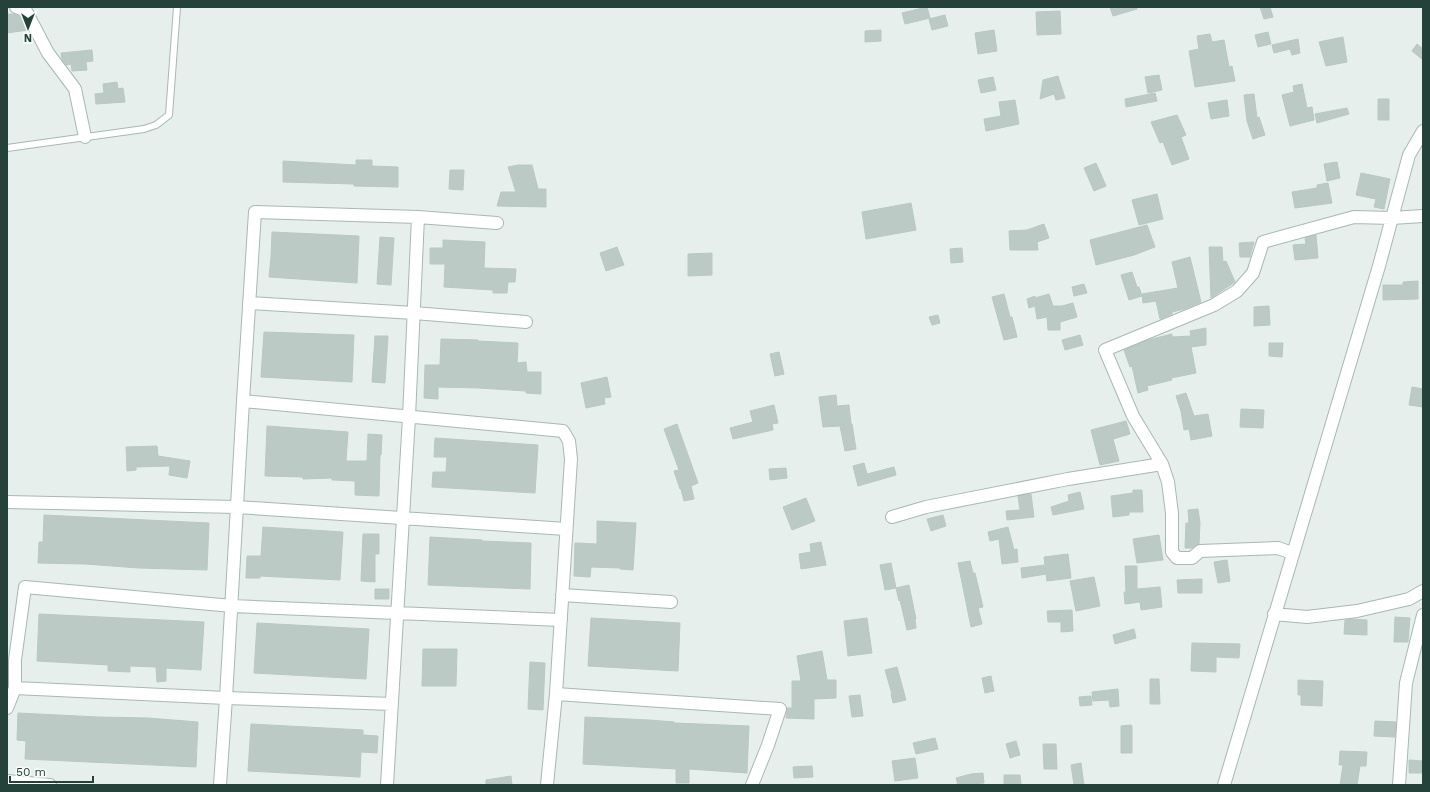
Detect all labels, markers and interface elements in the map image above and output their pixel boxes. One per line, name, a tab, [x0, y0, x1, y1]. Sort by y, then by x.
north arrow	[8, 8, 48, 48]
text: N	[24, 31, 32, 44]
scale bar	[10, 758, 93, 784]
text: 50 m	[16, 765, 46, 779]

